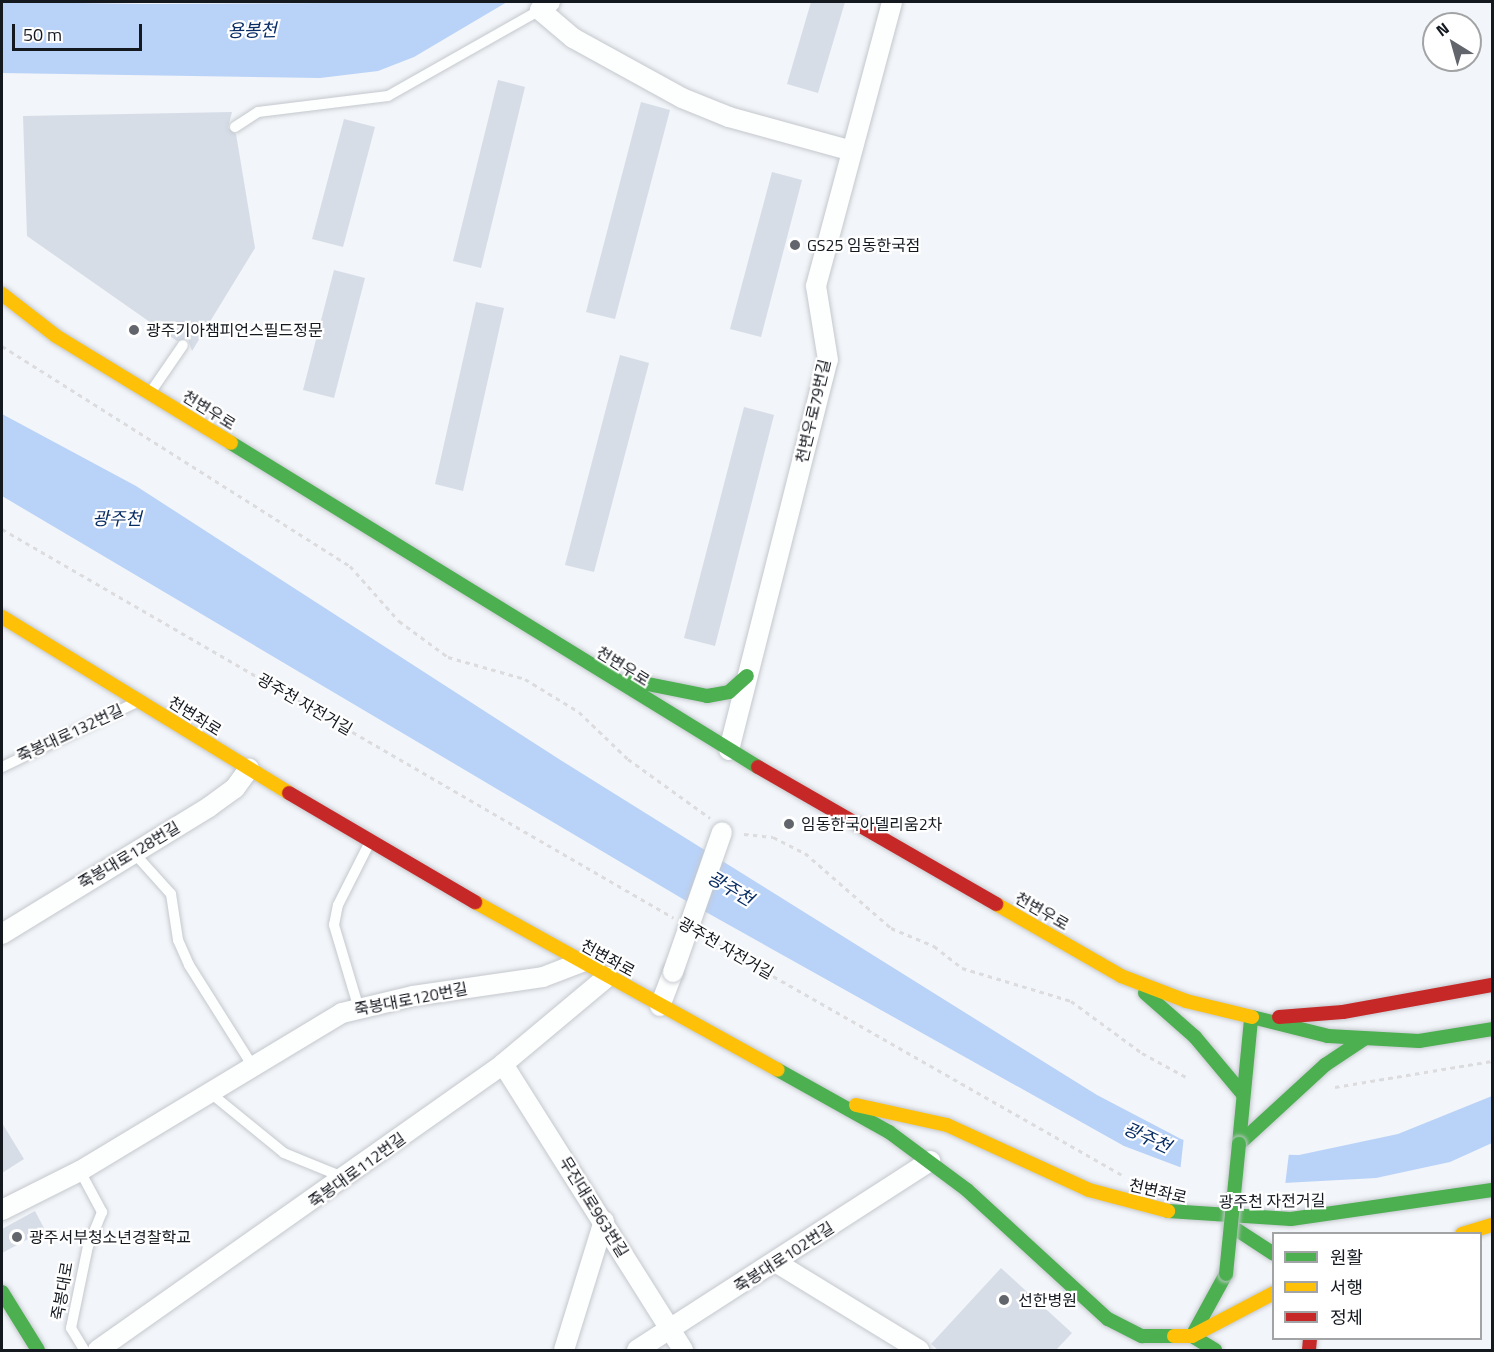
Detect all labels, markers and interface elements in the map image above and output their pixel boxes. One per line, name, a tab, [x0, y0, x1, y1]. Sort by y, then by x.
scale bar	[15, 12, 146, 50]
north arrow	[1422, 12, 1482, 72]
text: N	[1431, 16, 1454, 42]
water label: 용봉천	[227, 20, 277, 42]
text: 50 m	[23, 21, 62, 48]
place label: GS25 임동한국점	[807, 235, 921, 255]
marker: GS25 임동한국점	[788, 238, 802, 252]
place label: 광주기아챔피언스필드정문	[146, 320, 323, 340]
marker: 광주기아챔피언스필드정문	[127, 323, 141, 337]
street label: 천변우로79번길	[792, 357, 834, 465]
street label: 천변우로	[179, 386, 239, 434]
water label: 광주천	[92, 508, 142, 530]
street label: 천변우로	[593, 642, 653, 690]
street label: 광주천 자전거길	[254, 669, 356, 739]
street label: 천변좌로	[165, 692, 225, 740]
street label: 죽봉대로132번길	[14, 700, 126, 766]
place label: 임동한국아델리움2차	[801, 814, 942, 834]
street label: 죽봉대로128번길	[75, 817, 183, 893]
marker: 임동한국아델리움2차	[782, 817, 796, 831]
water label: 광주천	[703, 867, 757, 911]
street label: 천변우로	[1012, 888, 1072, 934]
street label: 광주천 자전거길	[675, 913, 777, 983]
street label: 천변좌로	[578, 935, 638, 981]
street label: 죽봉대로120번길	[353, 979, 469, 1019]
water label: 광주천	[1120, 1118, 1174, 1158]
street label: 죽봉대로112번길	[305, 1128, 409, 1212]
street label: 무진대로963번길	[555, 1153, 633, 1261]
street label: 천변좌로	[1127, 1175, 1189, 1207]
street label: 광주천 자전거길	[1219, 1190, 1325, 1212]
street label: 죽봉대로102번길	[730, 1218, 838, 1296]
place label: 광주서부청소년경찰학교	[29, 1227, 191, 1247]
marker: 광주서부청소년경찰학교	[10, 1230, 24, 1244]
legend	[1272, 1232, 1482, 1340]
text: 원활	[1330, 1244, 1363, 1271]
street label: 죽봉대로	[47, 1260, 77, 1322]
text: 서행	[1330, 1274, 1363, 1301]
place label: 선한병원	[1018, 1290, 1077, 1310]
marker: 선한병원	[995, 1291, 1013, 1309]
text: 정체	[1330, 1304, 1363, 1331]

